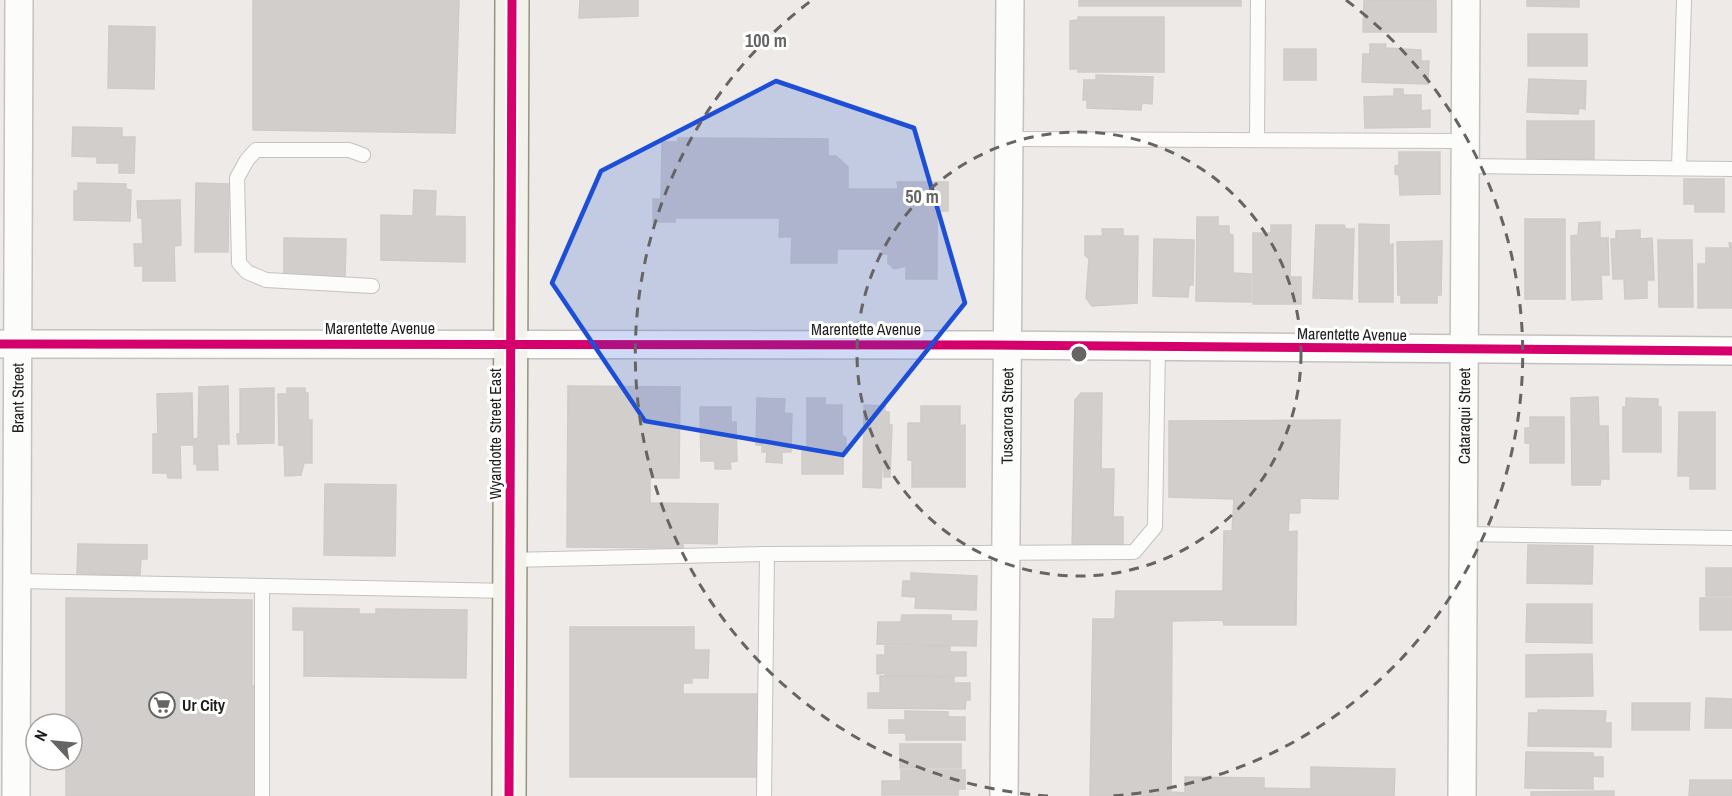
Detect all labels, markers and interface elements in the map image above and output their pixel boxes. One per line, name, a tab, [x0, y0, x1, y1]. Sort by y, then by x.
text: 100 m	[745, 28, 787, 53]
text: 50 m	[905, 184, 939, 209]
street label: Marentette Avenue	[325, 317, 435, 339]
street label: Marentette Avenue	[811, 318, 921, 340]
street label: Marentette Avenue	[1297, 322, 1407, 346]
centre of rings	[1069, 344, 1089, 364]
street label: Brant Street	[6, 363, 29, 433]
street label: Tuscarora Street	[996, 367, 1018, 464]
street label: Cataraqui Street	[1453, 367, 1475, 464]
street label: Wyandotte Street East	[484, 368, 506, 500]
supermarket icon: Ur City	[147, 690, 177, 720]
place label: Ur City	[182, 694, 226, 716]
north arrow	[24, 712, 84, 772]
text: N	[29, 726, 52, 745]

